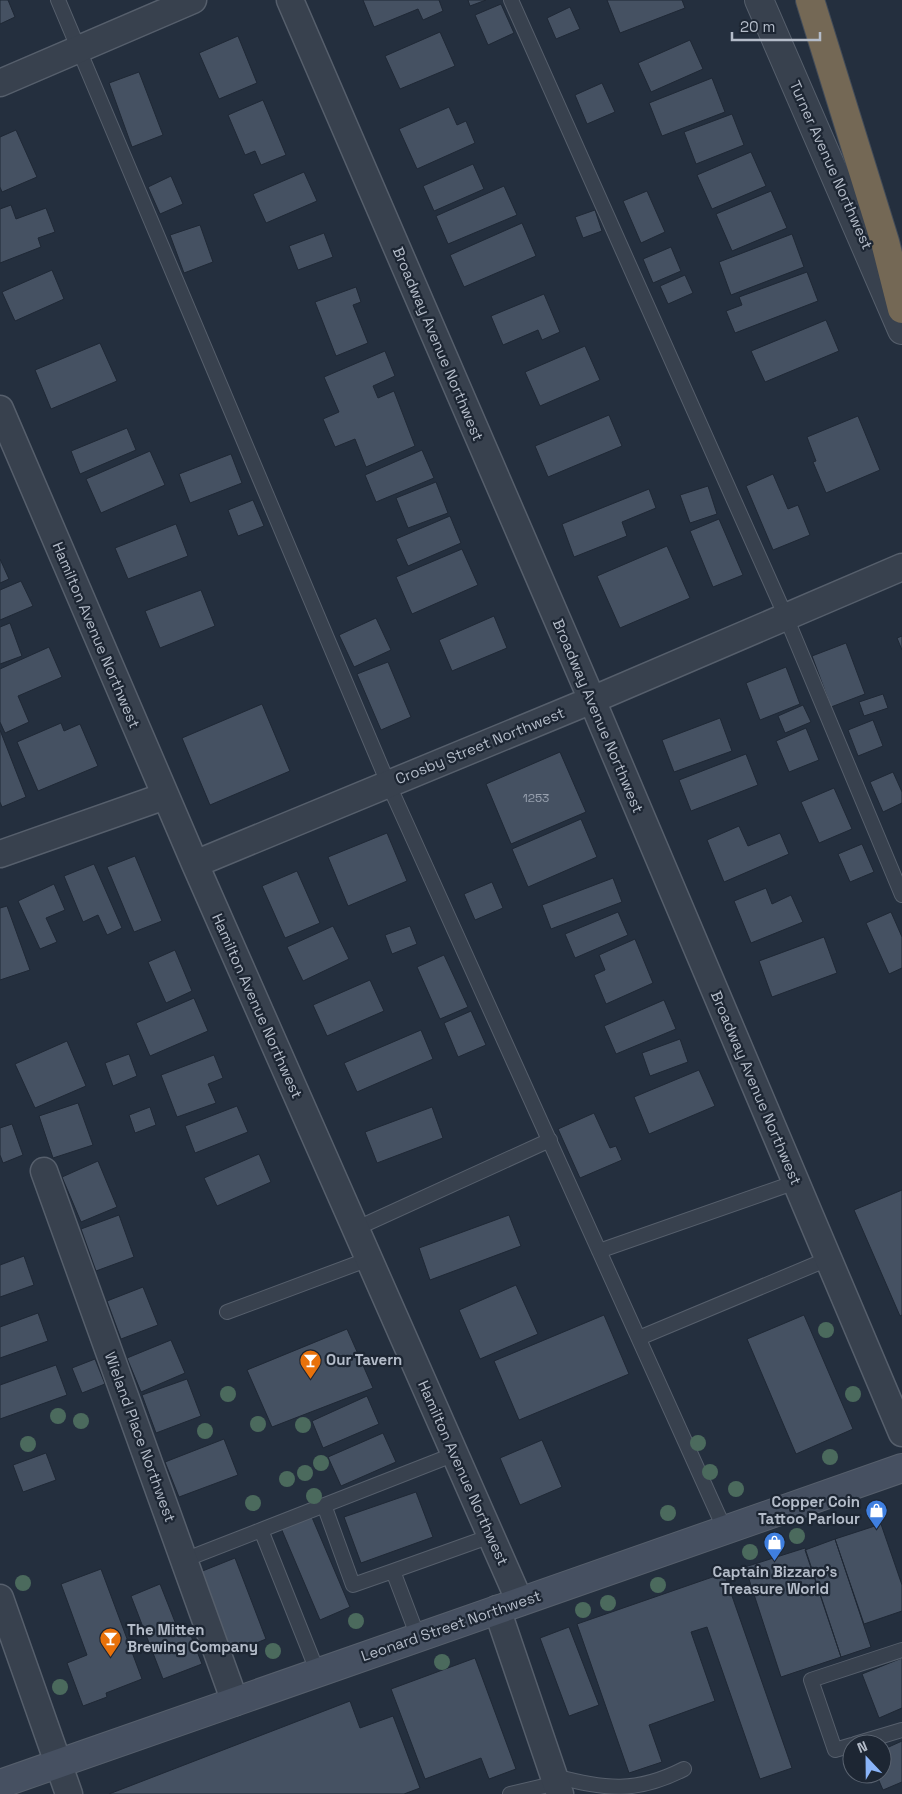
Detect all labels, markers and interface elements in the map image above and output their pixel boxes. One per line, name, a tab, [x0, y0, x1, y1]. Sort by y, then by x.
scale bar	[732, 10, 820, 42]
text: 20 m	[740, 17, 775, 36]
street label: Turner Avenue Northwest	[786, 77, 877, 252]
street label: Broadway Avenue Northwest	[389, 244, 488, 444]
street label: Hamilton Avenue Northwest	[49, 539, 144, 731]
street label: Broadway Avenue Northwest	[549, 616, 648, 816]
street label: Crosby Street Northwest	[392, 703, 567, 788]
house number: 1253	[523, 790, 549, 806]
street label: Hamilton Avenue Northwest	[208, 910, 307, 1101]
street label: Broadway Avenue Northwest	[707, 988, 806, 1188]
bar icon: Our Tavern	[298, 1348, 322, 1379]
street label: Wieland Place Northwest	[101, 1349, 180, 1525]
place label: Our Tavern	[326, 1350, 402, 1369]
street label: Hamilton Avenue Northwest	[414, 1377, 513, 1568]
place label: Copper Coin Tattoo Parlour	[758, 1492, 860, 1528]
shop icon: Copper Coin Tattoo Parlour	[864, 1499, 888, 1530]
shop icon: Captain Bizzaro's Treasure World	[763, 1531, 787, 1562]
place label: Captain Bizzaro's Treasure World	[713, 1562, 838, 1598]
street label: Leonard Street Northwest	[358, 1586, 543, 1665]
place label: The Mitten Brewing Company	[127, 1620, 258, 1656]
bar icon: The Mitten Brewing Company	[99, 1627, 123, 1658]
north arrow	[842, 1734, 892, 1784]
text: N	[854, 1737, 870, 1757]

